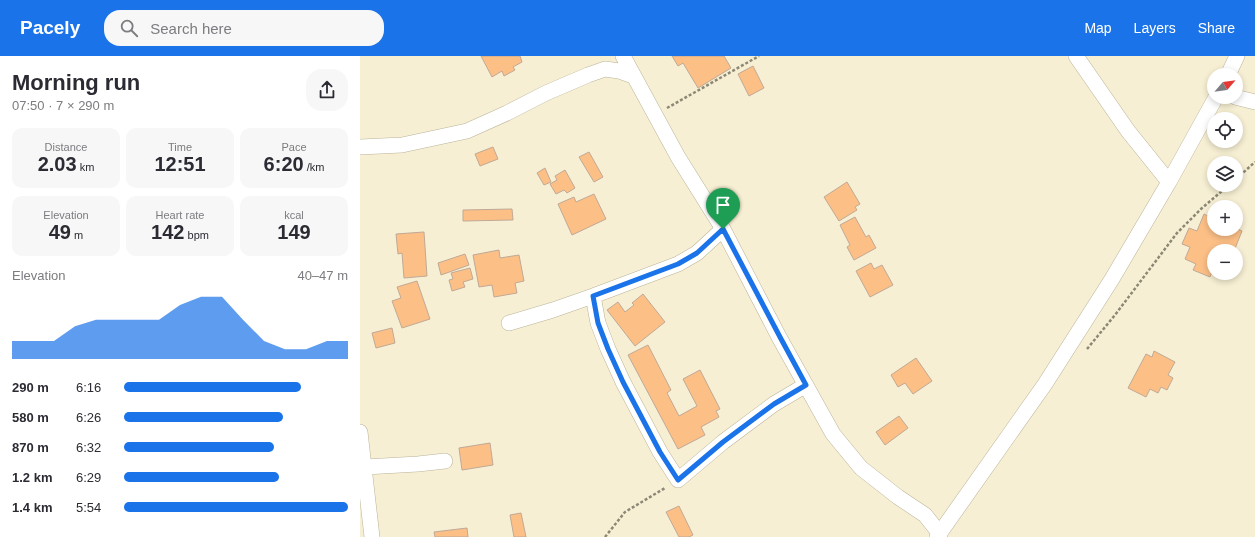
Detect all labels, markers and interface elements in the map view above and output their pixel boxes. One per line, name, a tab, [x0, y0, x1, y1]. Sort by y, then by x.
search box	[104, 10, 384, 46]
text: Pacely	[20, 17, 80, 38]
icon: search	[118, 17, 140, 39]
text: Search here	[150, 20, 232, 37]
text: Map	[1084, 20, 1112, 36]
text: Layers	[1134, 20, 1176, 36]
text: Share	[1198, 20, 1235, 36]
north arrow	[1207, 68, 1243, 104]
map controls	[1207, 68, 1243, 280]
button: share	[306, 69, 348, 111]
text: Morning run	[12, 70, 140, 95]
text: 07:50 · 7 × 290 m	[12, 98, 114, 113]
button: locate	[1207, 112, 1243, 148]
text: Distance	[45, 141, 87, 153]
text: Time	[168, 141, 192, 153]
text: Pace	[281, 141, 307, 153]
text: 2.03	[38, 153, 77, 175]
text: 12:51	[154, 153, 206, 175]
text: 6:20	[264, 153, 304, 175]
button: layers	[1207, 156, 1243, 192]
text: km	[77, 161, 94, 173]
text: /km	[304, 161, 324, 173]
pin	[706, 188, 740, 229]
icon: arrive	[712, 194, 734, 216]
button: +	[1207, 200, 1243, 236]
text: Elevation	[43, 209, 89, 221]
text: Heart rate	[156, 209, 204, 221]
text: kcal	[284, 209, 304, 221]
text: 49	[49, 221, 71, 243]
text: 142	[151, 221, 184, 243]
text: 149	[277, 221, 311, 243]
text: m	[71, 229, 83, 241]
text: bpm	[184, 229, 209, 241]
button: −	[1207, 244, 1243, 280]
text: Elevation	[12, 268, 65, 283]
text: 40–47 m	[297, 268, 348, 283]
text: 290 m	[12, 380, 49, 395]
text: 6:16	[76, 380, 101, 395]
text: 580 m	[12, 410, 49, 425]
text: 6:26	[76, 410, 101, 425]
text: 870 m	[12, 440, 49, 455]
text: 6:32	[76, 440, 101, 455]
text: 1.2 km	[12, 470, 52, 485]
text: 6:29	[76, 470, 101, 485]
text: 1.4 km	[12, 500, 52, 515]
text: 5:54	[76, 500, 101, 515]

